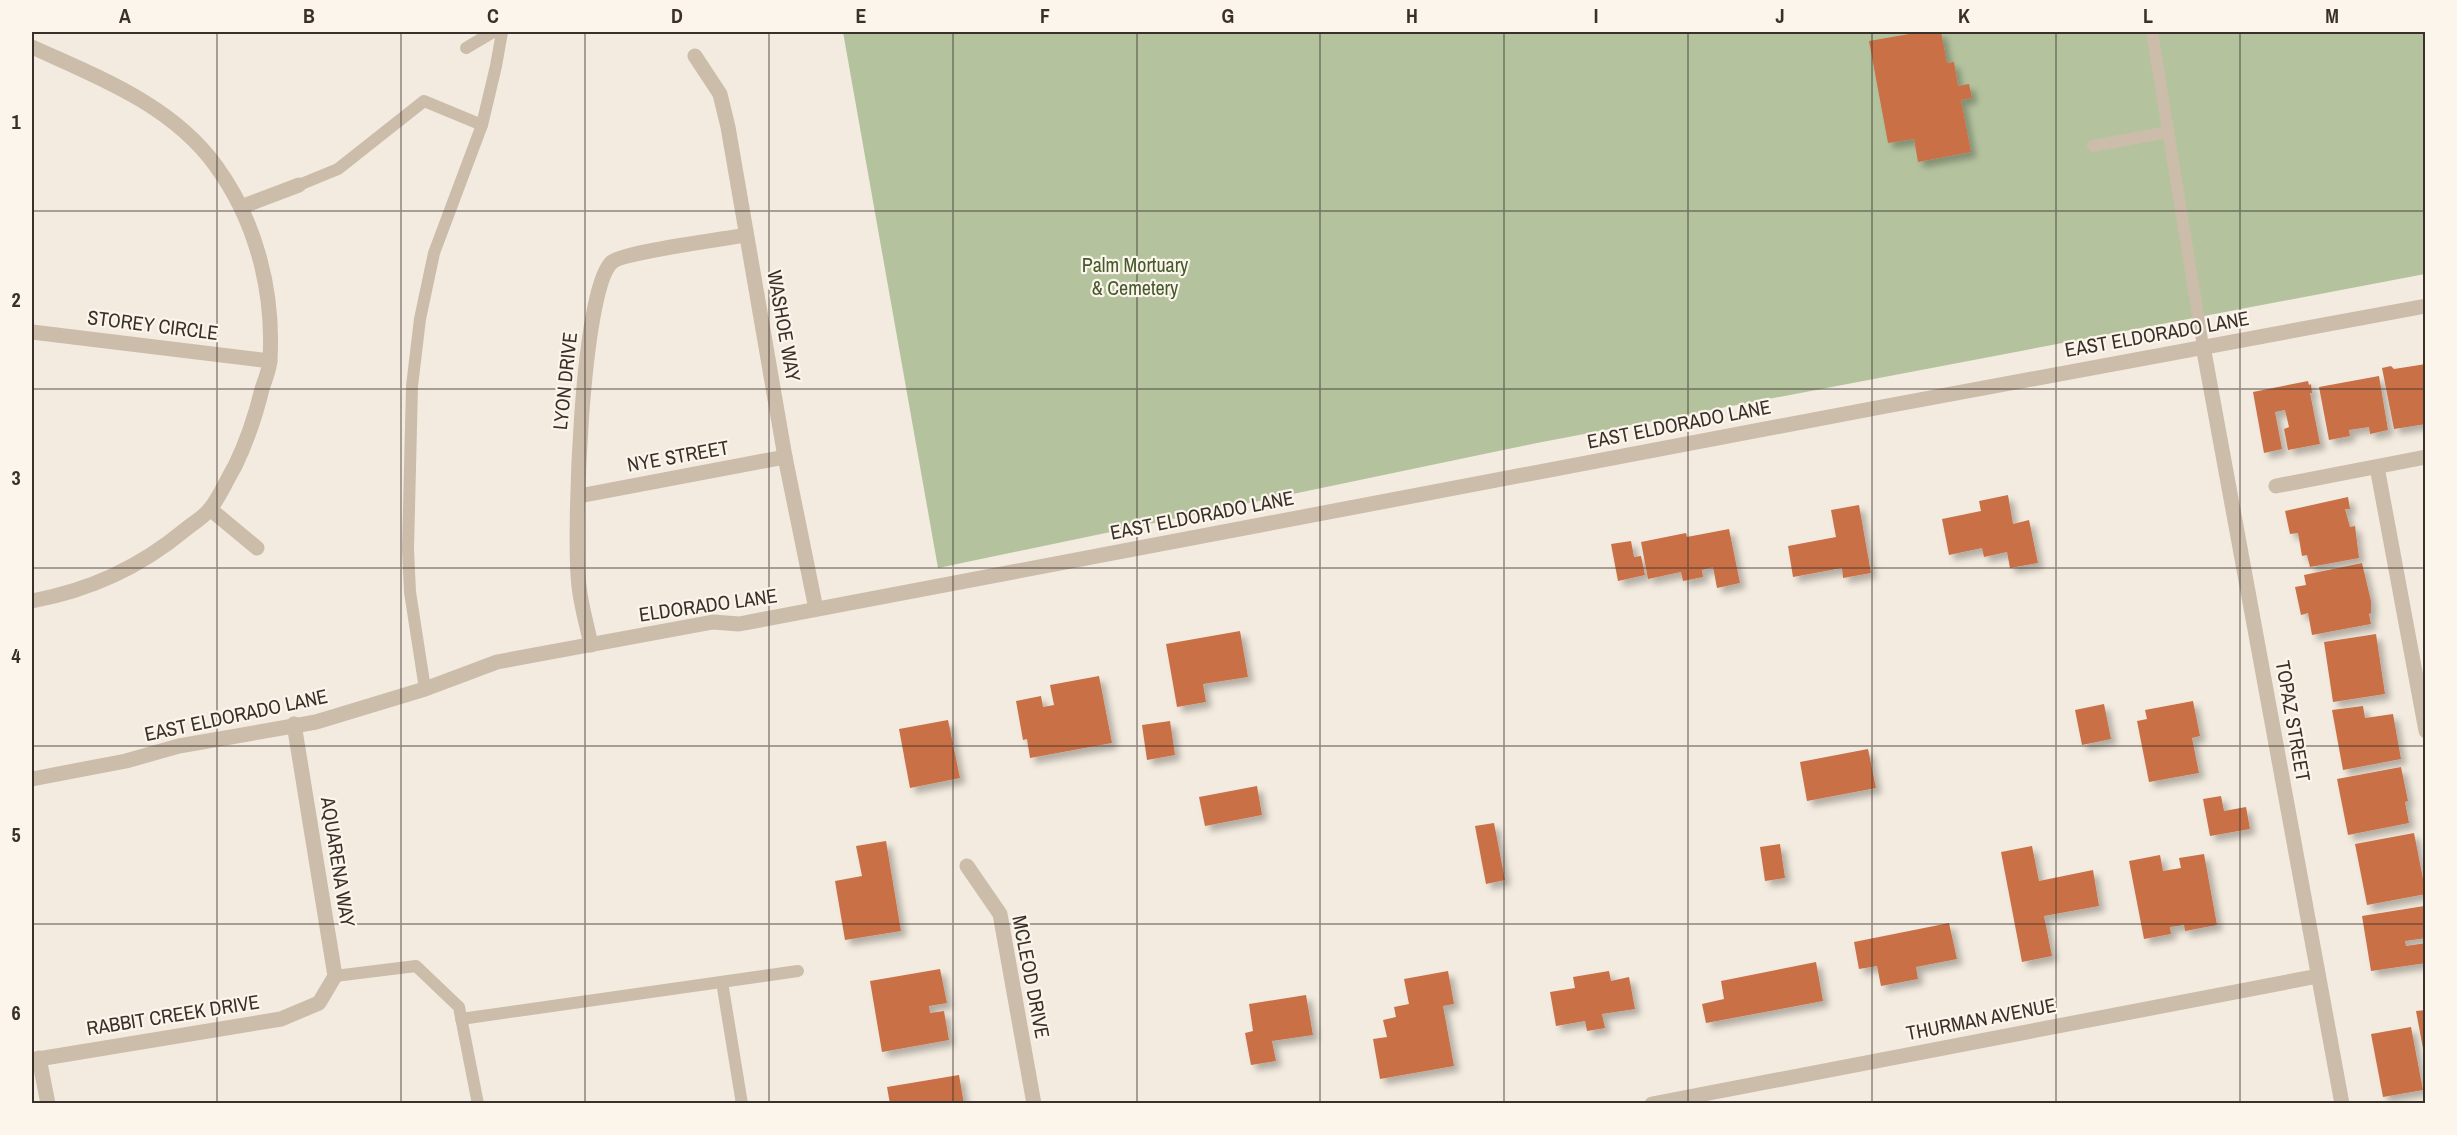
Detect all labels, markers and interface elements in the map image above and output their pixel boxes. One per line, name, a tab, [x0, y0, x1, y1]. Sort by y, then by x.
text: A	[119, 2, 131, 29]
text: B	[303, 2, 315, 29]
text: C	[487, 2, 499, 29]
text: D	[671, 2, 683, 29]
text: E	[856, 2, 867, 29]
text: F	[1040, 2, 1050, 29]
text: G	[1222, 2, 1234, 29]
text: H	[1406, 2, 1418, 29]
text: I	[1594, 2, 1598, 29]
text: J	[1775, 2, 1785, 29]
text: K	[1958, 2, 1970, 29]
text: L	[2143, 2, 2153, 29]
text: M	[2325, 2, 2339, 29]
text: 1	[11, 108, 21, 135]
park label: Palm Mortuary & Cemetery	[1082, 251, 1189, 301]
street label: WASHOE WAY	[761, 268, 808, 384]
text: 2	[11, 286, 21, 313]
street label: STOREY CIRCLE	[86, 303, 220, 346]
street label: EAST ELDORADO LANE	[2063, 304, 2251, 363]
street label: LYON DRIVE	[546, 331, 583, 431]
street label: EAST ELDORADO LANE	[1585, 392, 1773, 455]
street label: NYE STREET	[625, 433, 731, 478]
text: 3	[11, 464, 21, 491]
street label: EAST ELDORADO LANE	[1108, 483, 1296, 546]
street label: ELDORADO LANE	[637, 581, 779, 628]
text: 4	[11, 642, 21, 669]
street label: TOPAZ STREET	[2270, 658, 2317, 784]
street label: EAST ELDORADO LANE	[142, 682, 330, 747]
street label: AQUARENA WAY	[315, 794, 362, 929]
text: 5	[11, 821, 21, 848]
street label: MCLEOD DRIVE	[1006, 913, 1057, 1041]
street label: RABBIT CREEK DRIVE	[85, 988, 261, 1042]
street label: THURMAN AVENUE	[1904, 991, 2058, 1046]
text: 6	[11, 999, 21, 1026]

